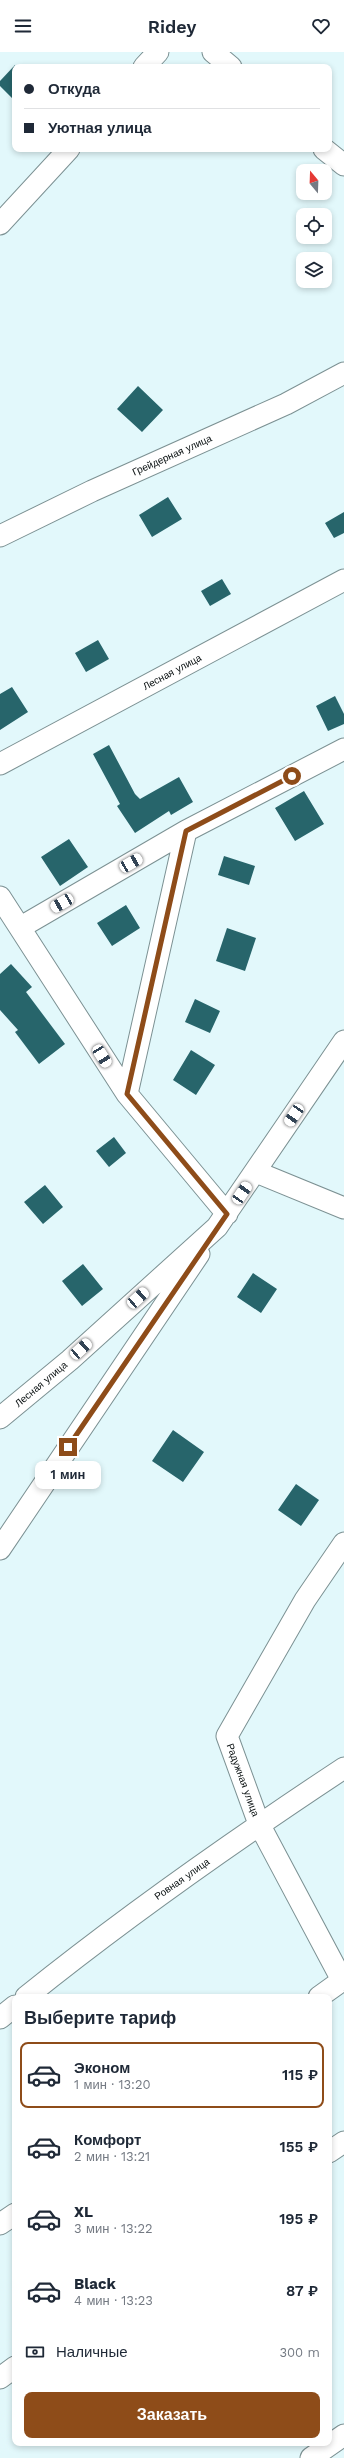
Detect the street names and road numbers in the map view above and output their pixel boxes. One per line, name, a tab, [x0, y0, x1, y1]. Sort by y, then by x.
street label: Грейдерная улица	[131, 432, 214, 477]
street label: Лесная улица	[141, 652, 203, 692]
street label: Лесная улица	[13, 1359, 70, 1409]
street label: Радужная улица	[225, 1742, 261, 1818]
street label: Ровная улица	[152, 1856, 212, 1902]

